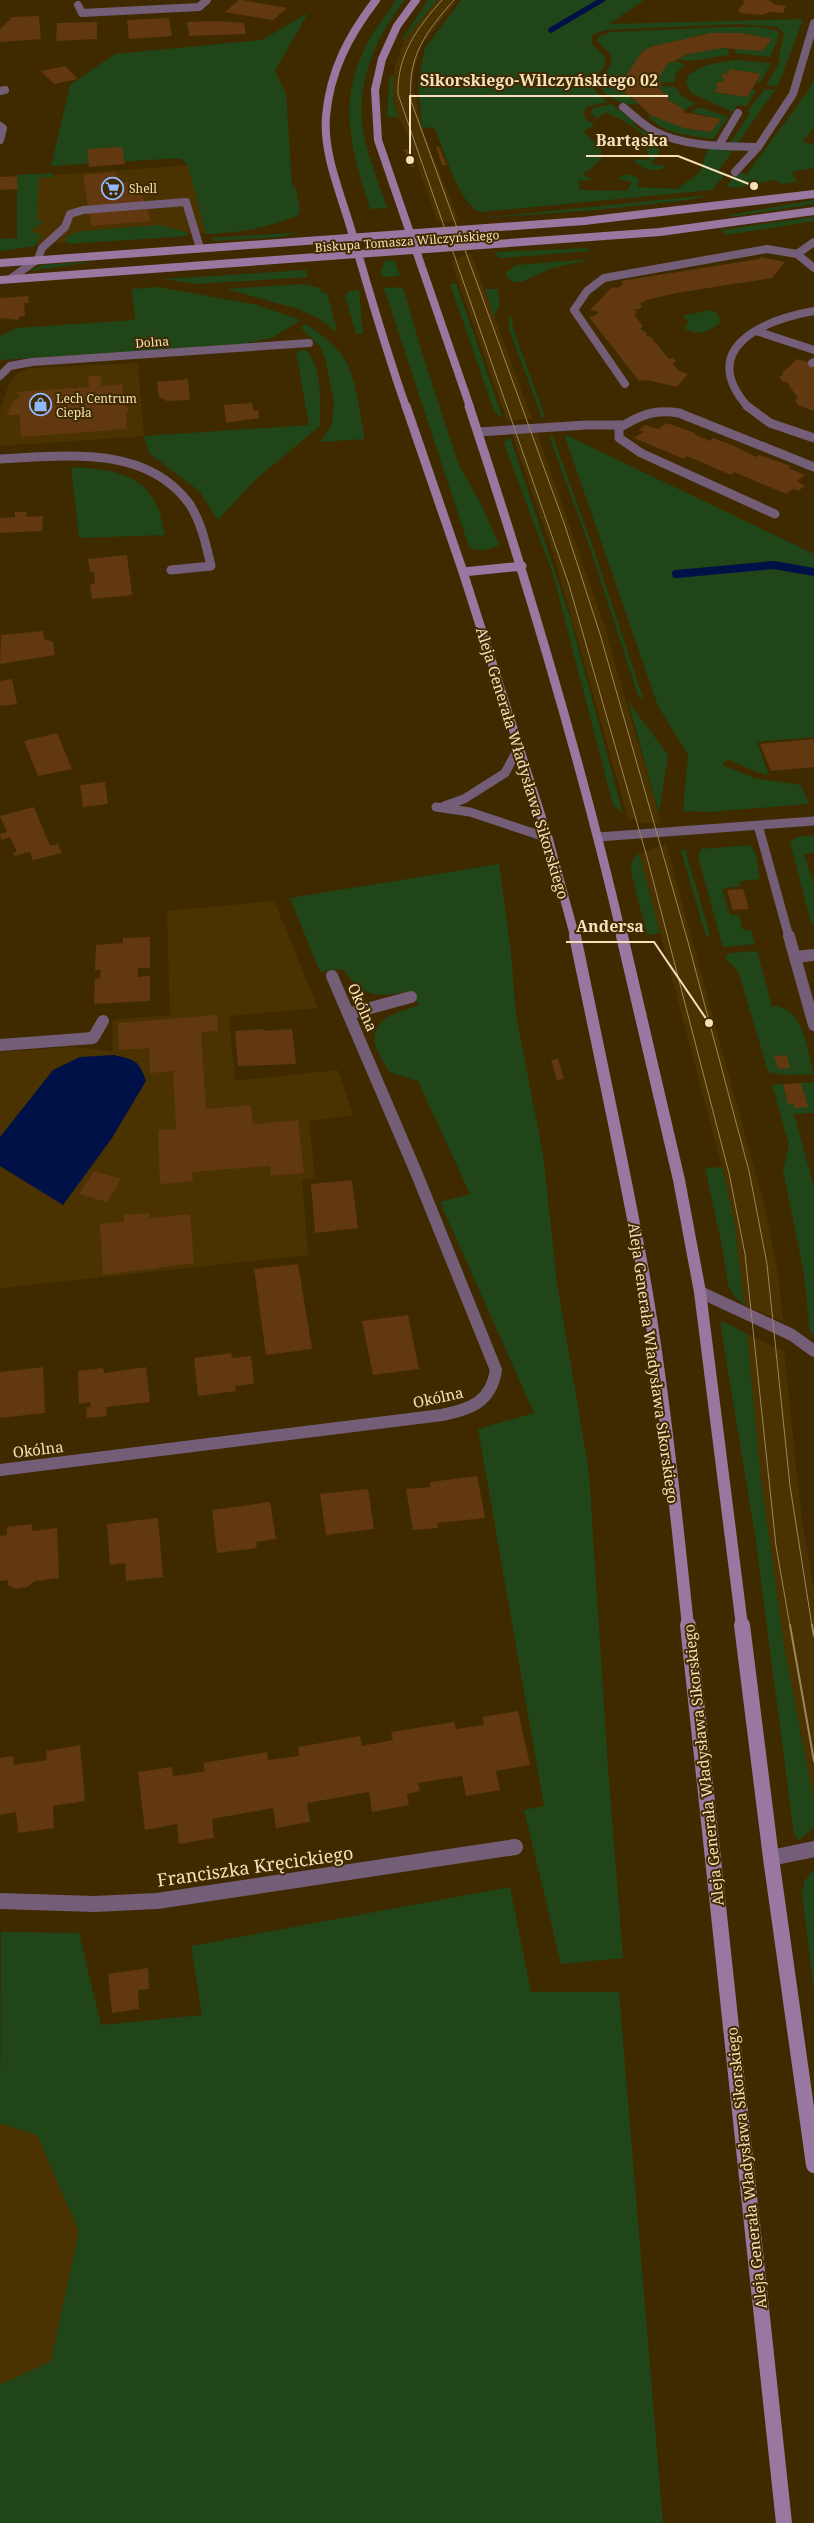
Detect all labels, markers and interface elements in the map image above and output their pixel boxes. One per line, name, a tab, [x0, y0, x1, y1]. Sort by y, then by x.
callout: Sikorskiego-Wilczyńskiego 02	[410, 65, 668, 96]
text: Sikorskiego-Wilczyńskiego 02	[420, 69, 658, 91]
callout: Bartąska	[586, 125, 678, 156]
text: Bartąska	[596, 129, 669, 151]
supermarket icon: Shell	[101, 176, 125, 200]
place label: Shell	[129, 180, 157, 197]
street label: Biskupa Tomasza Wilczyńskiego	[314, 226, 500, 256]
street label: Dolna	[135, 332, 170, 352]
place label: Lech Centrum Ciepła	[56, 390, 137, 421]
shop icon: Lech Centrum Ciepła	[28, 393, 52, 417]
street label: Aleja Generała Władysława Sikorskiego	[472, 625, 574, 901]
callout: Andersa	[566, 911, 654, 942]
text: Andersa	[576, 915, 644, 937]
street label: Okólna	[343, 980, 383, 1034]
street label: Aleja Generała Władysława Sikorskiego	[624, 1221, 684, 1505]
street label: Okólna	[411, 1382, 465, 1412]
street label: Okólna	[11, 1436, 65, 1462]
street label: Aleja Generała Władysława Sikorskiego	[678, 1623, 728, 1907]
street label: Franciszka Kręcickiego	[155, 1840, 355, 1892]
street label: Aleja Generała Władysława Sikorskiego	[721, 2026, 771, 2310]

